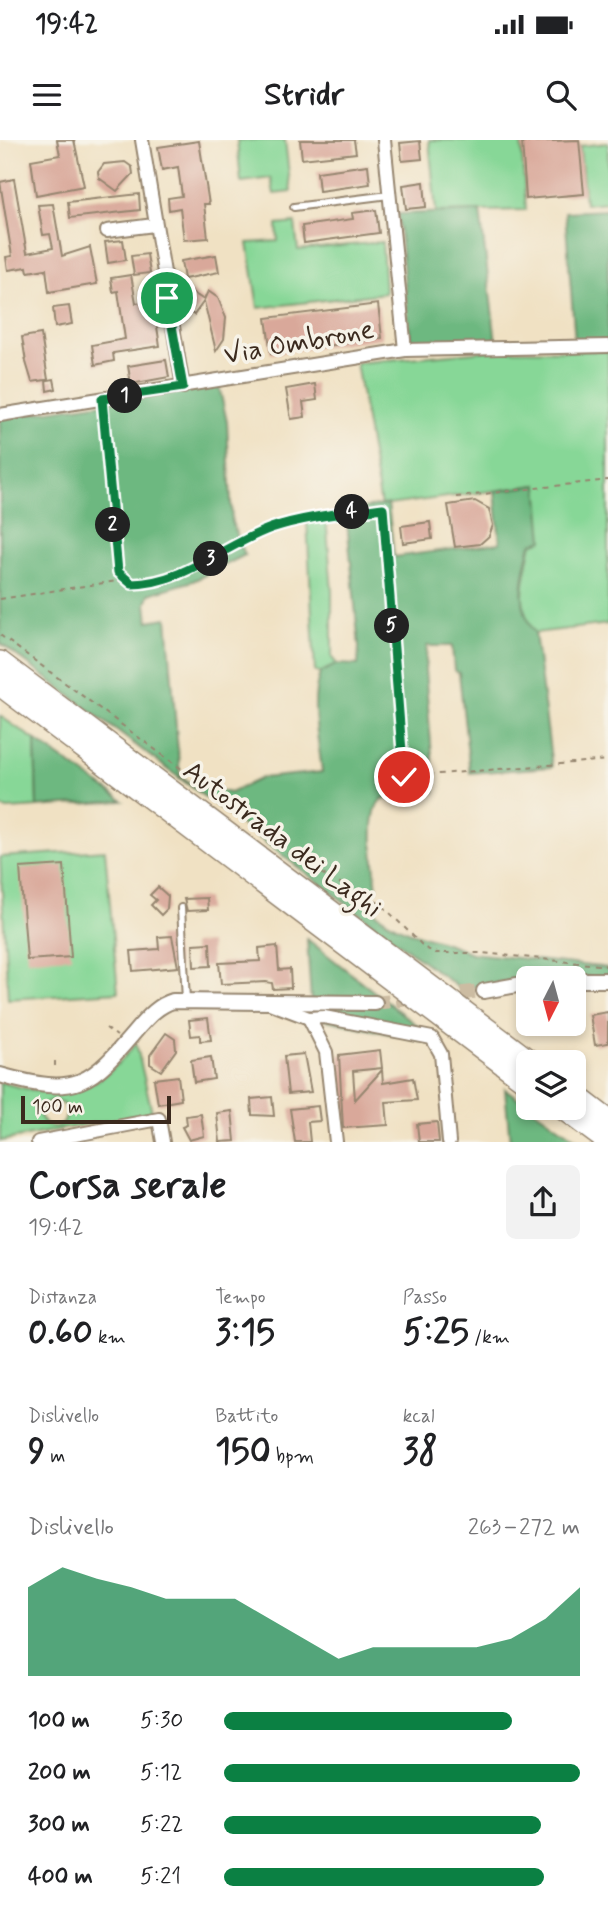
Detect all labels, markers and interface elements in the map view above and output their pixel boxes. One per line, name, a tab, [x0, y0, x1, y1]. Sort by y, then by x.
text: 19:42	[35, 8, 98, 42]
text: Stridr	[264, 74, 344, 116]
icon: menu	[28, 76, 66, 114]
icon: search	[542, 76, 580, 114]
pin	[137, 268, 197, 328]
icon: arrive	[148, 279, 186, 317]
street label: Via Ombrone	[221, 312, 377, 374]
pin: 1	[108, 378, 142, 414]
text: 1	[120, 383, 129, 408]
pin: 4	[334, 494, 370, 530]
text: 4	[346, 499, 357, 524]
pin: 2	[96, 508, 130, 542]
text: 2	[108, 512, 117, 537]
pin: 3	[194, 542, 228, 576]
text: 3	[206, 546, 215, 571]
pin: 5	[374, 608, 410, 644]
text: 5	[386, 613, 397, 638]
pin	[374, 747, 434, 807]
street label: Autostrada dei Laghi	[173, 753, 389, 929]
icon: check	[385, 758, 423, 796]
north arrow	[516, 966, 586, 1036]
map controls	[516, 966, 586, 1120]
button: layers	[516, 1050, 586, 1120]
scale bar	[21, 1093, 172, 1125]
text: 100 m	[32, 1095, 83, 1120]
text: Corsa serale	[28, 1162, 227, 1211]
button: share	[506, 1165, 580, 1239]
text: 19:42	[28, 1213, 84, 1243]
text: Distanza	[28, 1285, 97, 1310]
text: Tempo	[215, 1285, 266, 1310]
text: Passo	[403, 1285, 447, 1310]
text: 0.60	[28, 1310, 93, 1356]
text: 3:15	[215, 1310, 275, 1356]
text: 5:25	[403, 1310, 469, 1356]
text: km	[93, 1325, 126, 1350]
text: /km	[469, 1325, 510, 1350]
text: Dislivello	[28, 1404, 99, 1429]
text: Battito	[215, 1404, 278, 1429]
text: kcal	[403, 1404, 435, 1429]
text: 9	[28, 1429, 45, 1475]
text: 150	[215, 1429, 271, 1475]
text: 38	[403, 1429, 438, 1475]
text: m	[45, 1444, 65, 1469]
text: bpm	[271, 1444, 314, 1469]
text: Dislivello	[28, 1513, 114, 1543]
text: 263–272 m	[468, 1513, 580, 1543]
text: 100 m	[28, 1706, 90, 1736]
text: 5:30	[140, 1706, 184, 1736]
text: 200 m	[28, 1758, 91, 1788]
text: 5:12	[140, 1758, 182, 1788]
text: 300 m	[28, 1810, 90, 1840]
text: 5:22	[140, 1810, 183, 1840]
text: 400 m	[28, 1862, 93, 1892]
text: 5:21	[140, 1862, 181, 1892]

